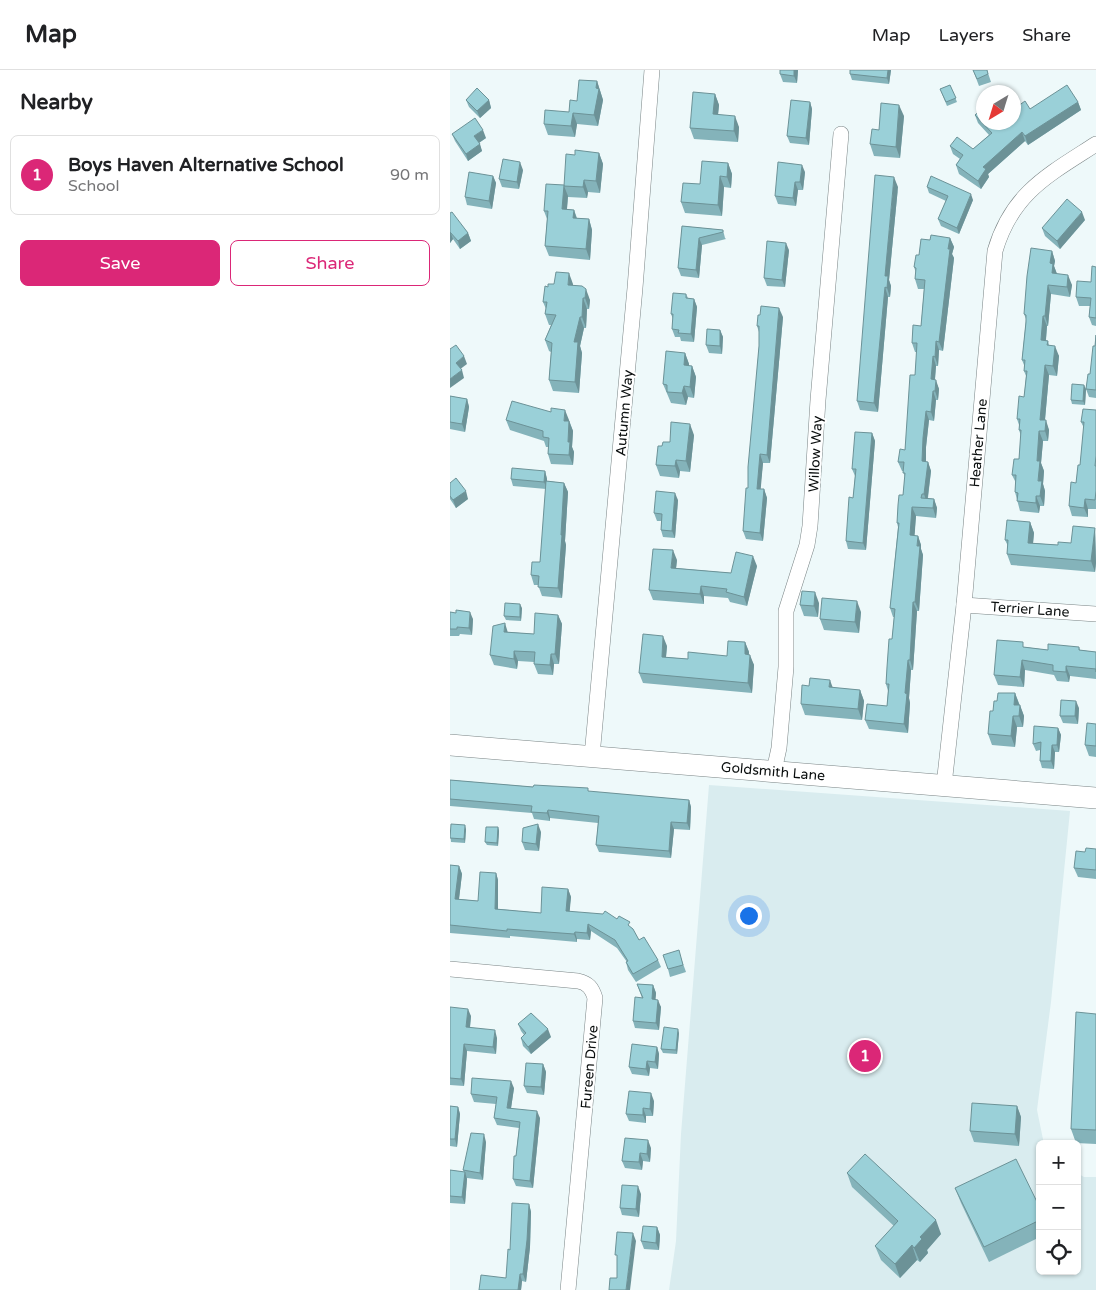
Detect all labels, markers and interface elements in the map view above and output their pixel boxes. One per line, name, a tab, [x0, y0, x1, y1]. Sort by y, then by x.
text: Map	[25, 20, 77, 49]
text: Map	[872, 24, 911, 46]
text: Layers	[939, 24, 994, 46]
text: Share	[1022, 24, 1071, 46]
north arrow	[976, 85, 1021, 130]
text: Nearby	[20, 90, 93, 115]
text: Boys Haven Alternative School	[68, 154, 344, 176]
text: 1	[32, 165, 42, 185]
text: 90 m	[390, 165, 429, 185]
text: School	[68, 176, 120, 196]
button: Save	[20, 240, 220, 286]
button: Share	[230, 240, 430, 286]
street label: Autumn Way	[612, 369, 637, 457]
street label: Heather Lane	[966, 398, 991, 488]
street label: Willow Way	[805, 415, 826, 493]
street label: Terrier Lane	[990, 598, 1070, 621]
street label: Goldsmith Lane	[720, 758, 826, 785]
your location	[736, 903, 762, 929]
street label: Fureen Drive	[577, 1024, 602, 1110]
pin: 1	[849, 1037, 881, 1075]
map controls	[1036, 1140, 1081, 1275]
button: +	[1036, 1140, 1081, 1185]
button: −	[1036, 1185, 1081, 1230]
button: locate	[1036, 1230, 1081, 1275]

